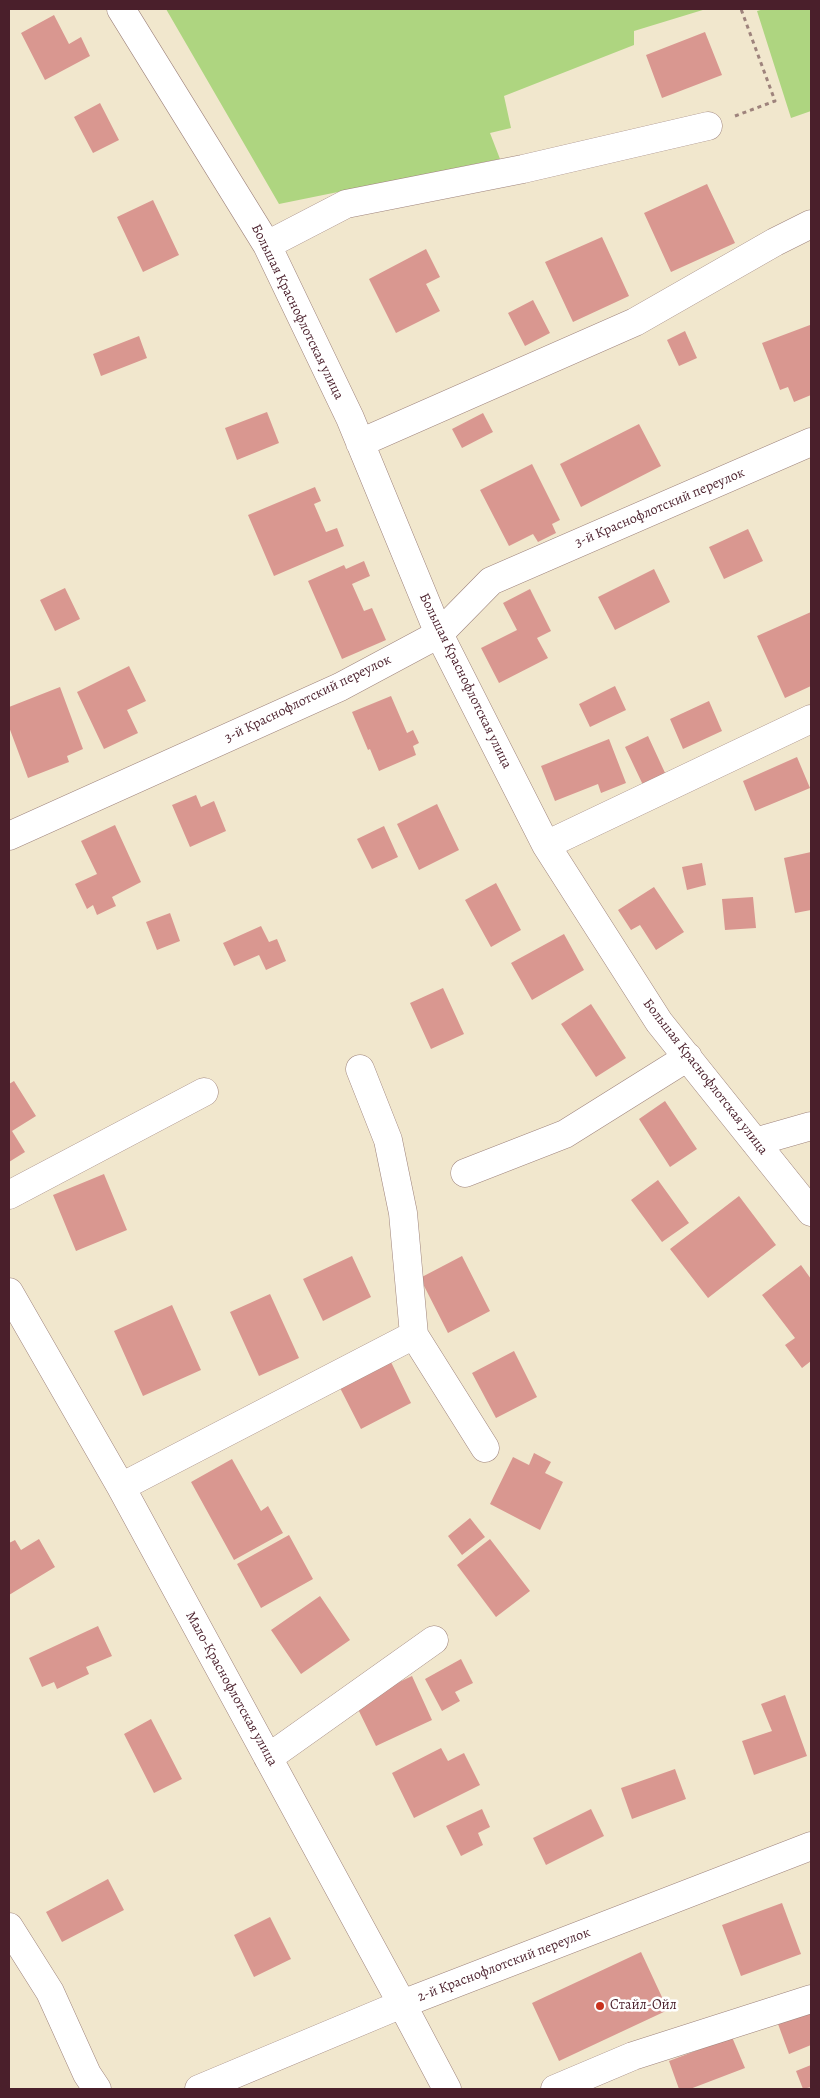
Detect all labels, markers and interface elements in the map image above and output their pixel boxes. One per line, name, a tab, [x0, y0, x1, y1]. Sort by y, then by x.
street label: Большая Краснофлотская улица	[247, 221, 347, 403]
street label: 3-й Краснофлотский переулок	[573, 465, 747, 551]
street label: Большая Краснофлотская улица	[415, 590, 515, 772]
street label: 3-й Краснофлотский переулок	[222, 651, 394, 747]
street label: Большая Краснофлотская улица	[639, 996, 771, 1158]
street label: Мало-Краснофлотская улица	[181, 1609, 281, 1769]
street label: 2-й Краснофлотский переулок	[415, 1924, 593, 2006]
place label: Стайл-Ойл	[610, 1998, 677, 2014]
marker: Стайл-Ойл	[594, 2000, 606, 2012]

